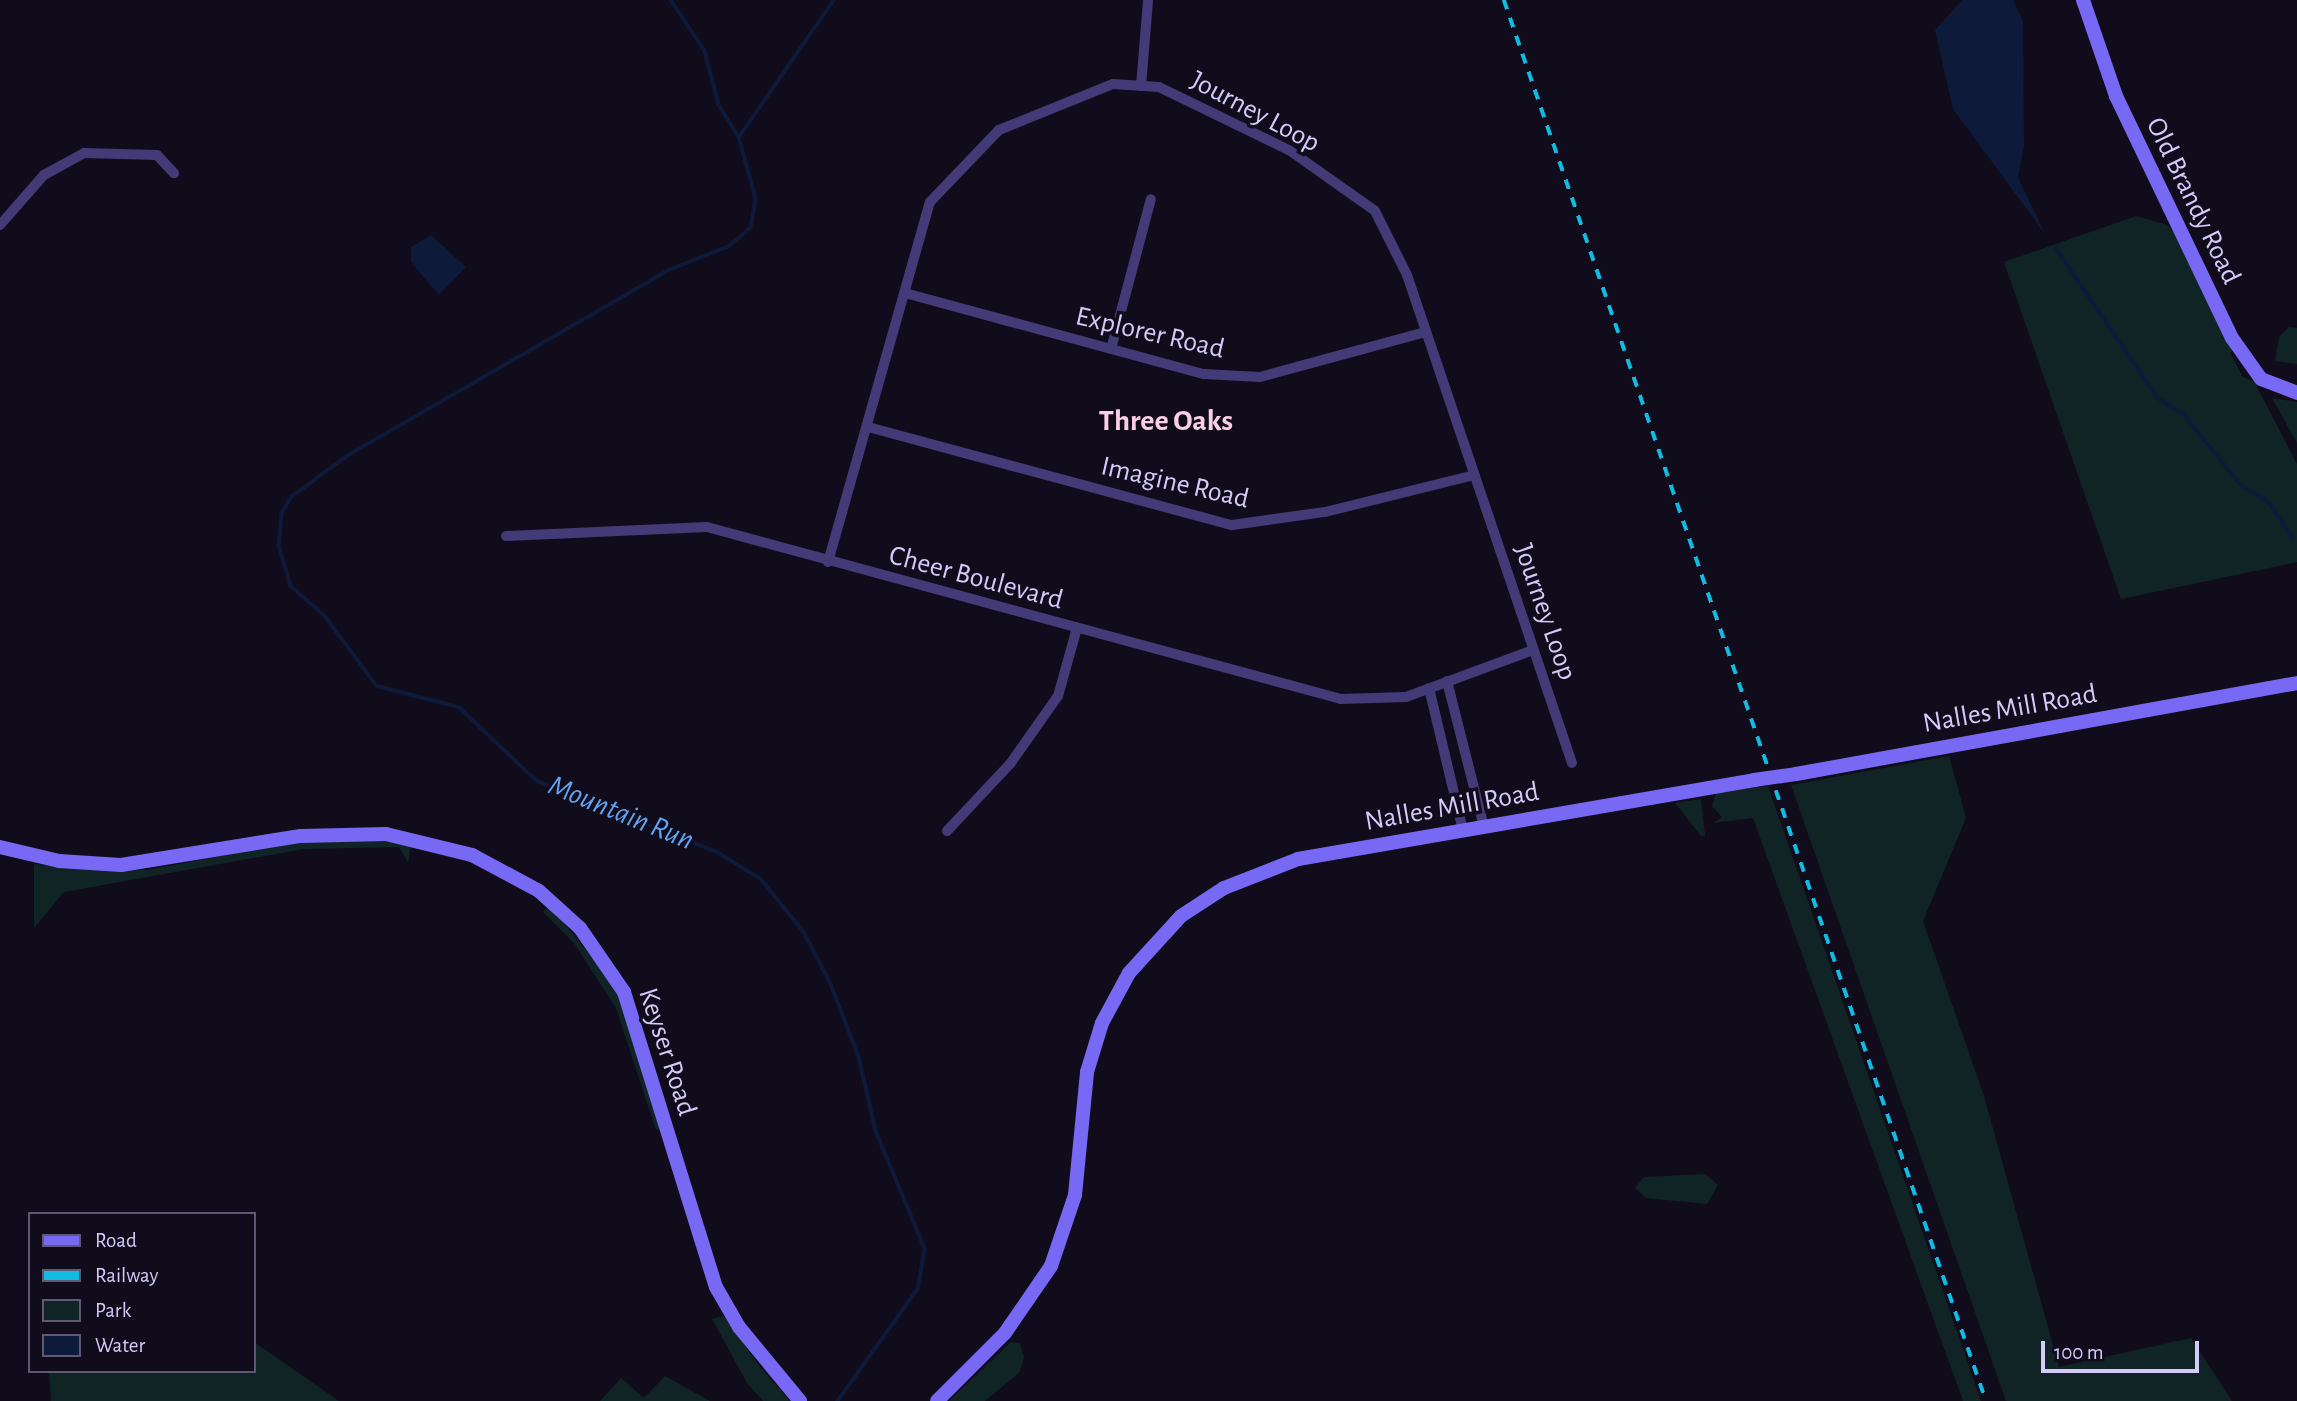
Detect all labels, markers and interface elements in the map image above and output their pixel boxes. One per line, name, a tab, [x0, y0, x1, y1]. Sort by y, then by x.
street label: Journey Loop	[1184, 64, 1326, 160]
street label: Old Brandy Road	[2138, 112, 2248, 290]
street label: Explorer Road	[1072, 300, 1228, 366]
district label: Three Oaks	[1099, 403, 1233, 439]
street label: Imagine Road	[1098, 450, 1252, 516]
street label: Cheer Boulevard	[885, 539, 1067, 617]
street label: Journey Loop	[1506, 539, 1584, 685]
street label: Nalles Mill Road	[1920, 677, 2100, 741]
water label: Mountain Run	[543, 768, 699, 858]
street label: Nalles Mill Road	[1362, 775, 1542, 839]
street label: Keyser Road	[631, 984, 703, 1120]
legend	[28, 1212, 256, 1373]
text: Road	[95, 1230, 137, 1251]
text: Railway	[95, 1265, 158, 1286]
text: Park	[95, 1300, 131, 1321]
scale bar	[2045, 1328, 2202, 1372]
text: Water	[95, 1335, 145, 1356]
text: 100 m	[2054, 1342, 2104, 1363]

